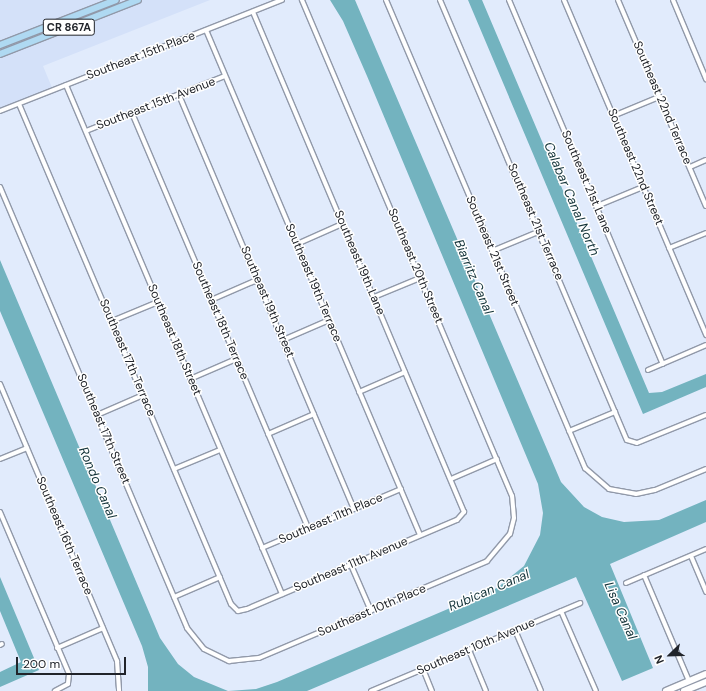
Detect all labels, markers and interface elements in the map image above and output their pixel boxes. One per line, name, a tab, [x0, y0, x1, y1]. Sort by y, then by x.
road number: CR 867A	[42, 18, 96, 36]
street label: Southeast 15th Place	[85, 29, 197, 83]
street label: Southeast 22nd Terrace	[629, 39, 695, 167]
street label: Southeast 15th Avenue	[95, 75, 217, 133]
street label: Southeast 22nd Street	[604, 107, 666, 227]
street label: Southeast 21st Lane	[558, 128, 614, 236]
water label: Calabar Canal North	[540, 140, 602, 258]
street label: Southeast 21st Terrace	[504, 161, 566, 283]
street label: Southeast 21st Street	[462, 194, 522, 308]
street label: Southeast 20th Street	[384, 206, 446, 326]
street label: Southeast 19th Lane	[330, 209, 388, 317]
street label: Southeast 19th Terrace	[282, 222, 344, 344]
water label: Biarritz Canal	[450, 237, 496, 317]
street label: Southeast 19th Street	[237, 244, 297, 360]
street label: Southeast 18th Terrace	[189, 260, 251, 382]
street label: Southeast 18th Street	[144, 282, 204, 398]
street label: Southeast 17th Terrace	[96, 297, 158, 419]
street label: Southeast 17th Street	[73, 372, 133, 486]
water label: Rondo Canal	[75, 445, 119, 521]
street label: Southeast 16th Terrace	[33, 475, 95, 597]
street label: Southeast 11th Place	[277, 491, 385, 547]
street label: Southeast 11th Avenue	[292, 534, 410, 596]
water label: Rubican Canal	[446, 567, 532, 615]
water label: Lisa Canal	[600, 580, 640, 642]
street label: Southeast 10th Place	[316, 582, 428, 640]
street label: Southeast 10th Avenue	[415, 616, 537, 678]
north arrow	[650, 635, 690, 675]
scale bar	[18, 649, 128, 675]
text: N	[651, 653, 667, 666]
text: 200 m	[23, 656, 60, 672]

